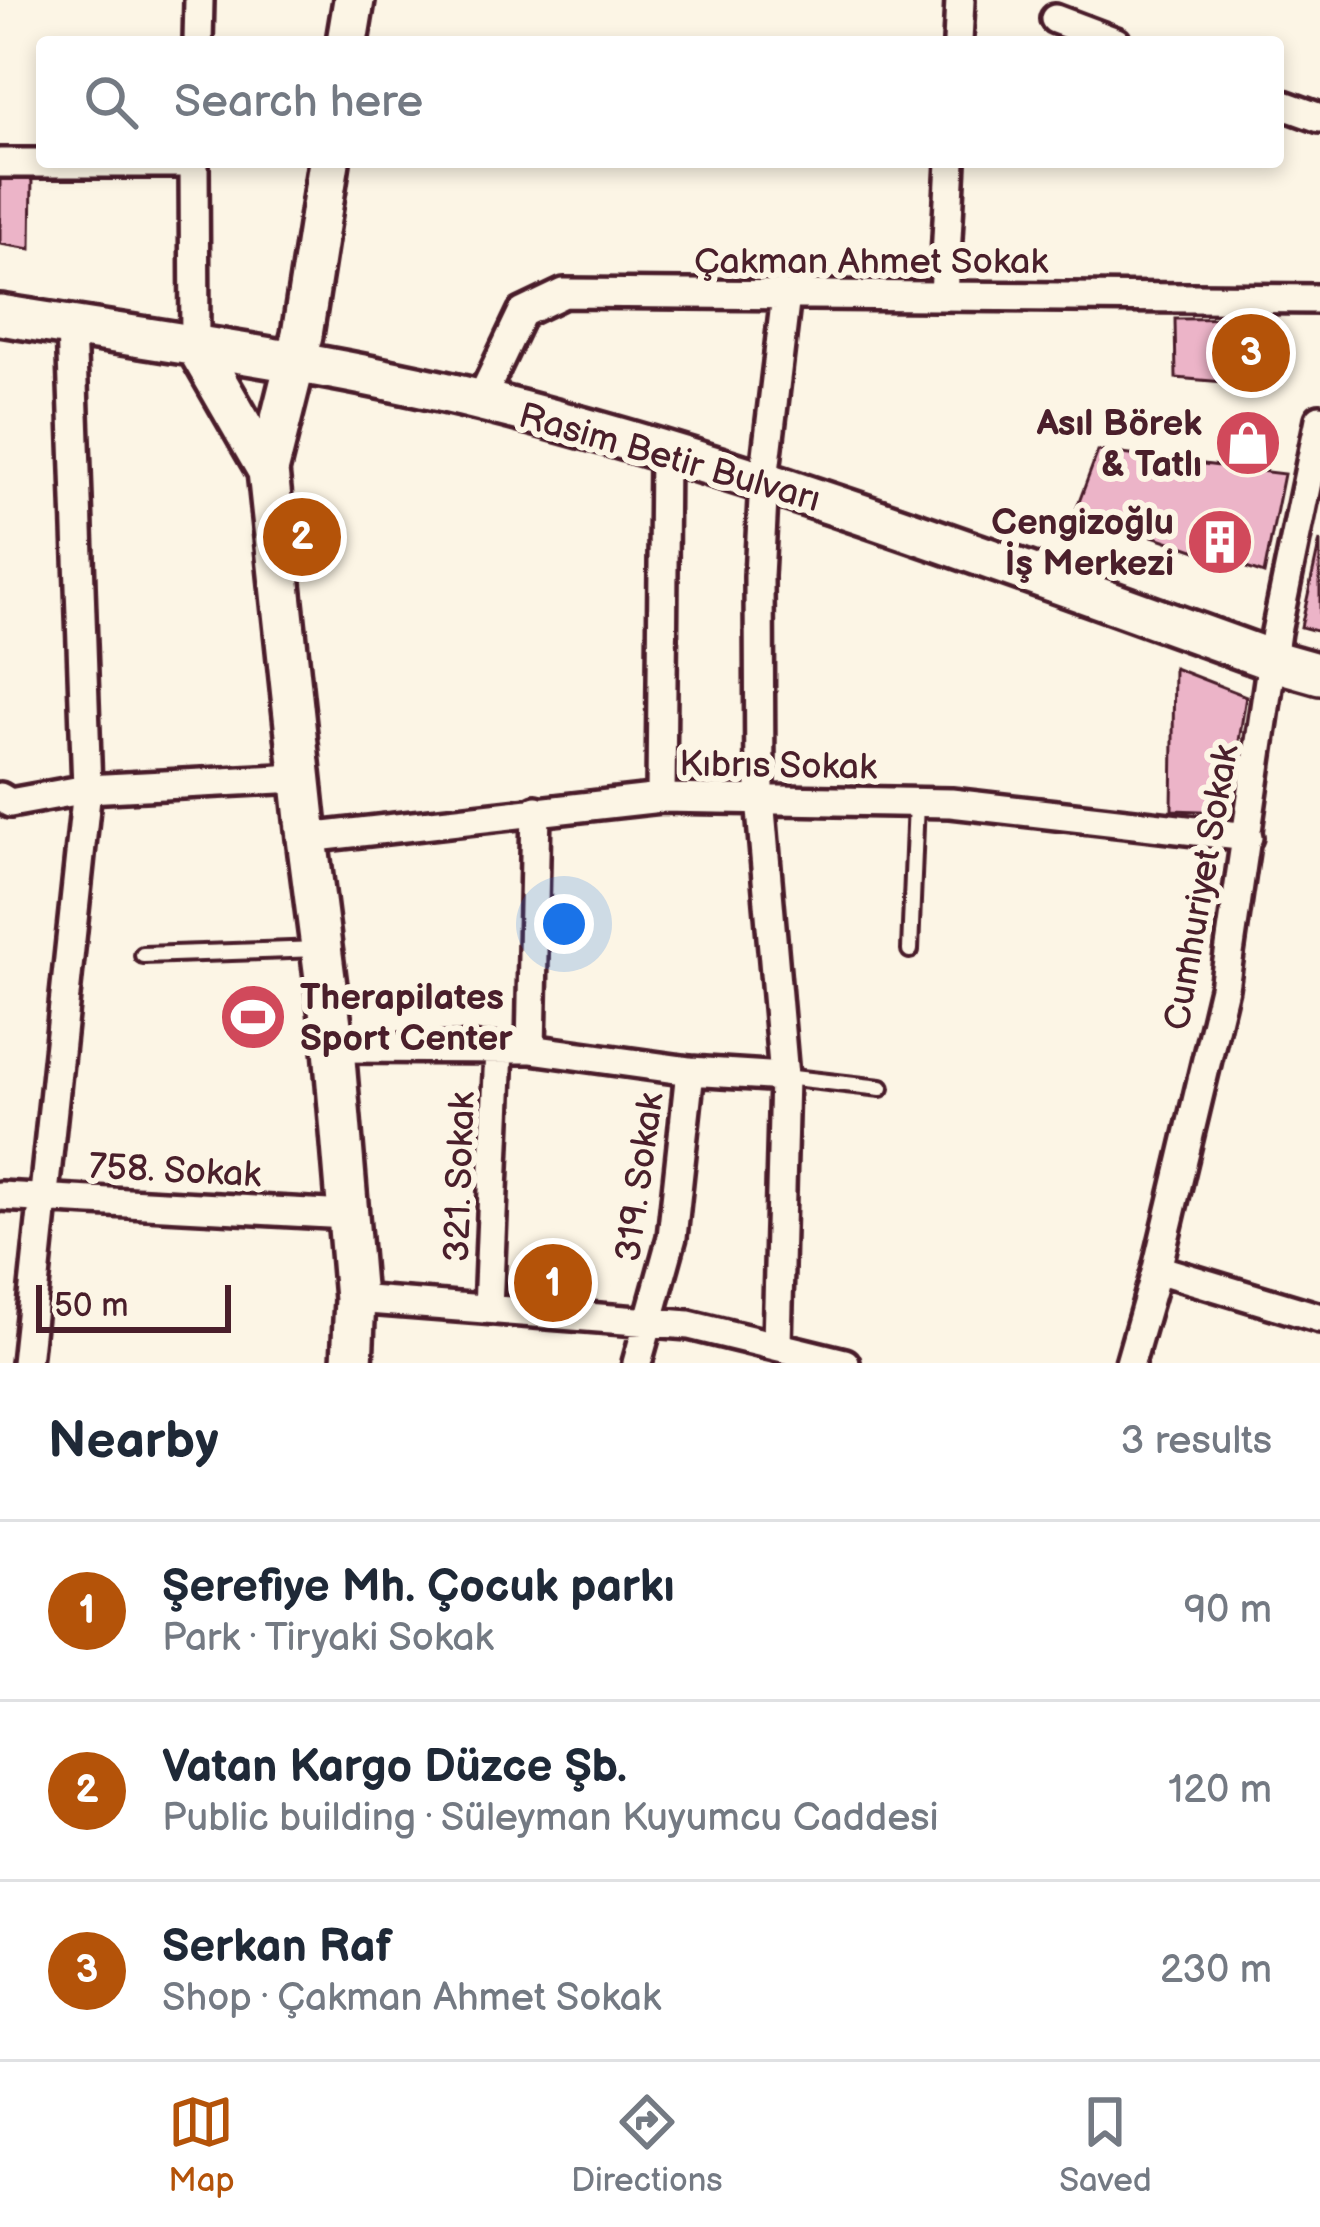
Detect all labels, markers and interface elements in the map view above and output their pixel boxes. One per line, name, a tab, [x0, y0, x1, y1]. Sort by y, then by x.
search box	[36, 36, 1284, 168]
icon: search	[78, 69, 144, 135]
text: Search here	[174, 75, 423, 130]
street label: Çakman Ahmet Sokak	[694, 241, 1048, 284]
pin: 3	[1212, 308, 1290, 398]
street label: Rasim Betir Bulvarı	[514, 395, 825, 522]
place label: Asıl Börek & Tatlı	[1036, 403, 1202, 487]
shop icon: Asıl Börek & Tatlı	[1213, 408, 1283, 478]
pin: 2	[263, 492, 341, 582]
place label: Cengizoğlu İş Merkezi	[991, 502, 1174, 586]
building icon: Cengizoğlu İş Merkezi	[1185, 507, 1255, 577]
street label: Cumhuriyet Sokak	[1156, 741, 1249, 1034]
street label: Kıbrıs Sokak	[679, 743, 877, 790]
your location	[534, 894, 594, 954]
place label: Therapilates Sport Center	[300, 977, 513, 1061]
sports icon: Therapilates Sport Center	[218, 982, 288, 1052]
street label: 319. Sokak	[607, 1090, 674, 1265]
street label: 321. Sokak	[436, 1091, 485, 1263]
street label: 758. Sokak	[88, 1146, 263, 1198]
pin: 1	[514, 1238, 592, 1328]
scale bar	[36, 1279, 231, 1332]
text: 50 m	[54, 1286, 129, 1326]
text: Nearby	[48, 1411, 219, 1472]
text: 3 results	[1120, 1418, 1272, 1465]
text: Şerefiye Mh. Çocuk parkı	[162, 1560, 675, 1615]
text: 1	[79, 1587, 95, 1634]
text: 90 m	[1184, 1587, 1272, 1634]
text: Park · Tiryaki Sokak	[162, 1615, 494, 1662]
text: Vatan Kargo Düzce Şb.	[162, 1740, 627, 1795]
text: 2	[75, 1767, 99, 1814]
text: 120 m	[1168, 1767, 1272, 1814]
text: Public building · Süleyman Kuyumcu Caddesi	[162, 1795, 939, 1842]
text: Serkan Raf	[162, 1920, 392, 1975]
text: 3	[76, 1947, 98, 1994]
text: 230 m	[1160, 1947, 1272, 1994]
text: Shop · Çakman Ahmet Sokak	[162, 1975, 661, 2022]
tab: Map	[168, 2089, 235, 2201]
tab: Directions	[571, 2089, 723, 2201]
tab: Saved	[1059, 2089, 1152, 2201]

